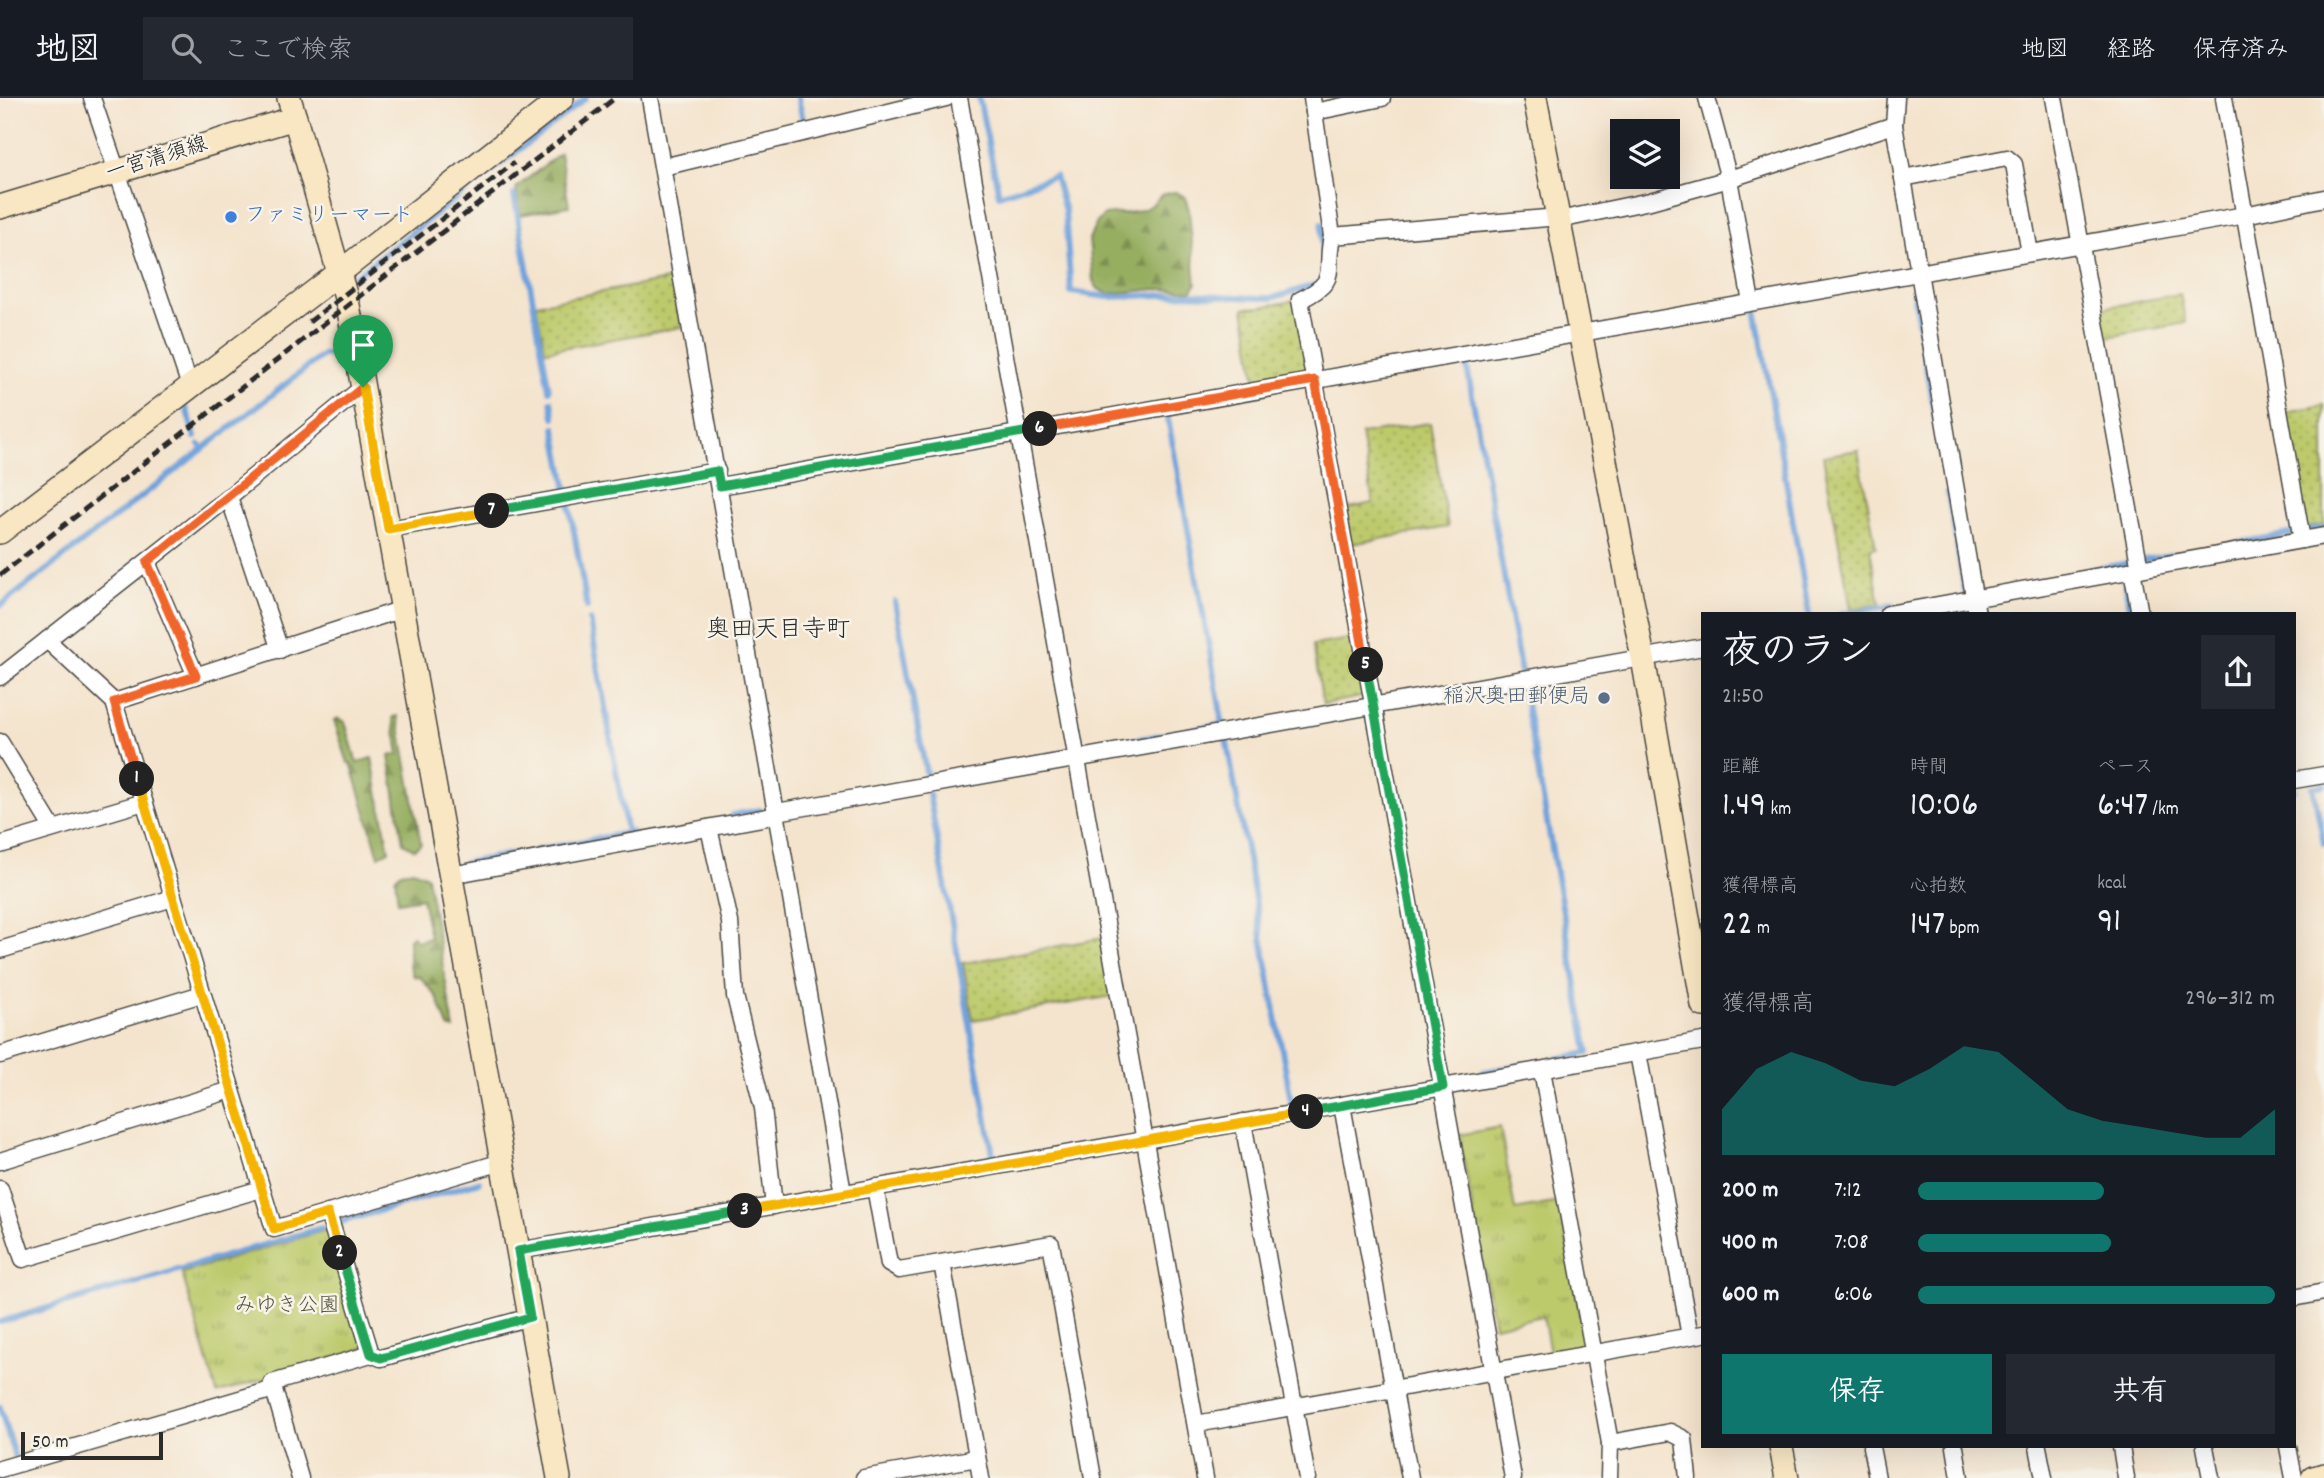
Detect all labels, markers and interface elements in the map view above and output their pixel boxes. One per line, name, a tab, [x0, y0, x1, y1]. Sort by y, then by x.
search box	[143, 17, 633, 80]
text: 地図	[35, 29, 101, 76]
icon: search	[167, 29, 205, 67]
text: ここで検索	[223, 33, 353, 70]
text: 地図	[2021, 34, 2069, 68]
text: 経路	[2107, 34, 2155, 68]
text: 保存済み	[2193, 34, 2289, 68]
map controls	[1610, 119, 1680, 189]
button: layers	[1610, 119, 1680, 189]
street label: 一宮清須線	[102, 130, 212, 190]
place label: ファミリーマート	[245, 202, 413, 232]
marker: ファミリーマート	[223, 209, 239, 225]
pin	[333, 315, 393, 387]
icon: arrive	[344, 326, 382, 364]
pin: 6	[1023, 412, 1058, 446]
text: 6	[1035, 415, 1044, 442]
pin: 7	[475, 494, 510, 528]
text: 7	[488, 497, 495, 524]
district label: 奥田天目寺町	[706, 614, 850, 648]
text: 夜のラン	[1722, 627, 1874, 682]
button: share	[2201, 635, 2275, 709]
pin: 5	[1348, 648, 1384, 682]
text: 5	[1361, 651, 1370, 678]
text: 21:50	[1722, 681, 1764, 714]
place label: 稲沢奥田郵便局	[1443, 683, 1590, 713]
marker: 稲沢奥田郵便局	[1596, 690, 1612, 706]
text: 距離	[1722, 755, 1760, 782]
text: 時間	[1910, 755, 1948, 782]
text: ペース	[2097, 755, 2153, 782]
pin: 1	[120, 762, 154, 796]
text: 1	[134, 765, 139, 792]
text: 1.49	[1722, 782, 1766, 832]
text: 10:06	[1910, 782, 1978, 832]
text: 6:47	[2097, 782, 2148, 832]
text: km	[1766, 797, 1791, 824]
text: /km	[2148, 797, 2179, 824]
text: kcal	[2097, 871, 2126, 898]
text: 獲得標高	[1722, 874, 1798, 901]
text: 心拍数	[1910, 874, 1967, 901]
text: 91	[2097, 898, 2121, 948]
text: 22	[1722, 901, 1753, 951]
text: 147	[1910, 901, 1945, 951]
text: m	[1753, 916, 1770, 943]
text: bpm	[1945, 916, 1980, 943]
text: 296–312 m	[2185, 983, 2275, 1016]
text: 獲得標高	[1722, 989, 1814, 1022]
pin: 4	[1288, 1094, 1324, 1130]
text: 4	[1302, 1098, 1309, 1125]
text: 200 m	[1722, 1175, 1778, 1208]
text: 7:12	[1834, 1175, 1862, 1208]
pin: 3	[728, 1194, 762, 1228]
text: 3	[740, 1197, 749, 1224]
text: 400 m	[1722, 1227, 1778, 1260]
text: 7:08	[1834, 1227, 1868, 1260]
pin: 2	[322, 1236, 358, 1270]
text: 2	[335, 1239, 344, 1266]
text: 600 m	[1722, 1279, 1779, 1312]
text: 6:06	[1834, 1279, 1873, 1312]
park label: みゆき公園	[235, 1292, 340, 1322]
button: 保存	[1722, 1354, 1992, 1434]
button: 共有	[2006, 1354, 2275, 1434]
scale bar	[21, 1429, 163, 1461]
text: 50 m	[32, 1430, 69, 1457]

